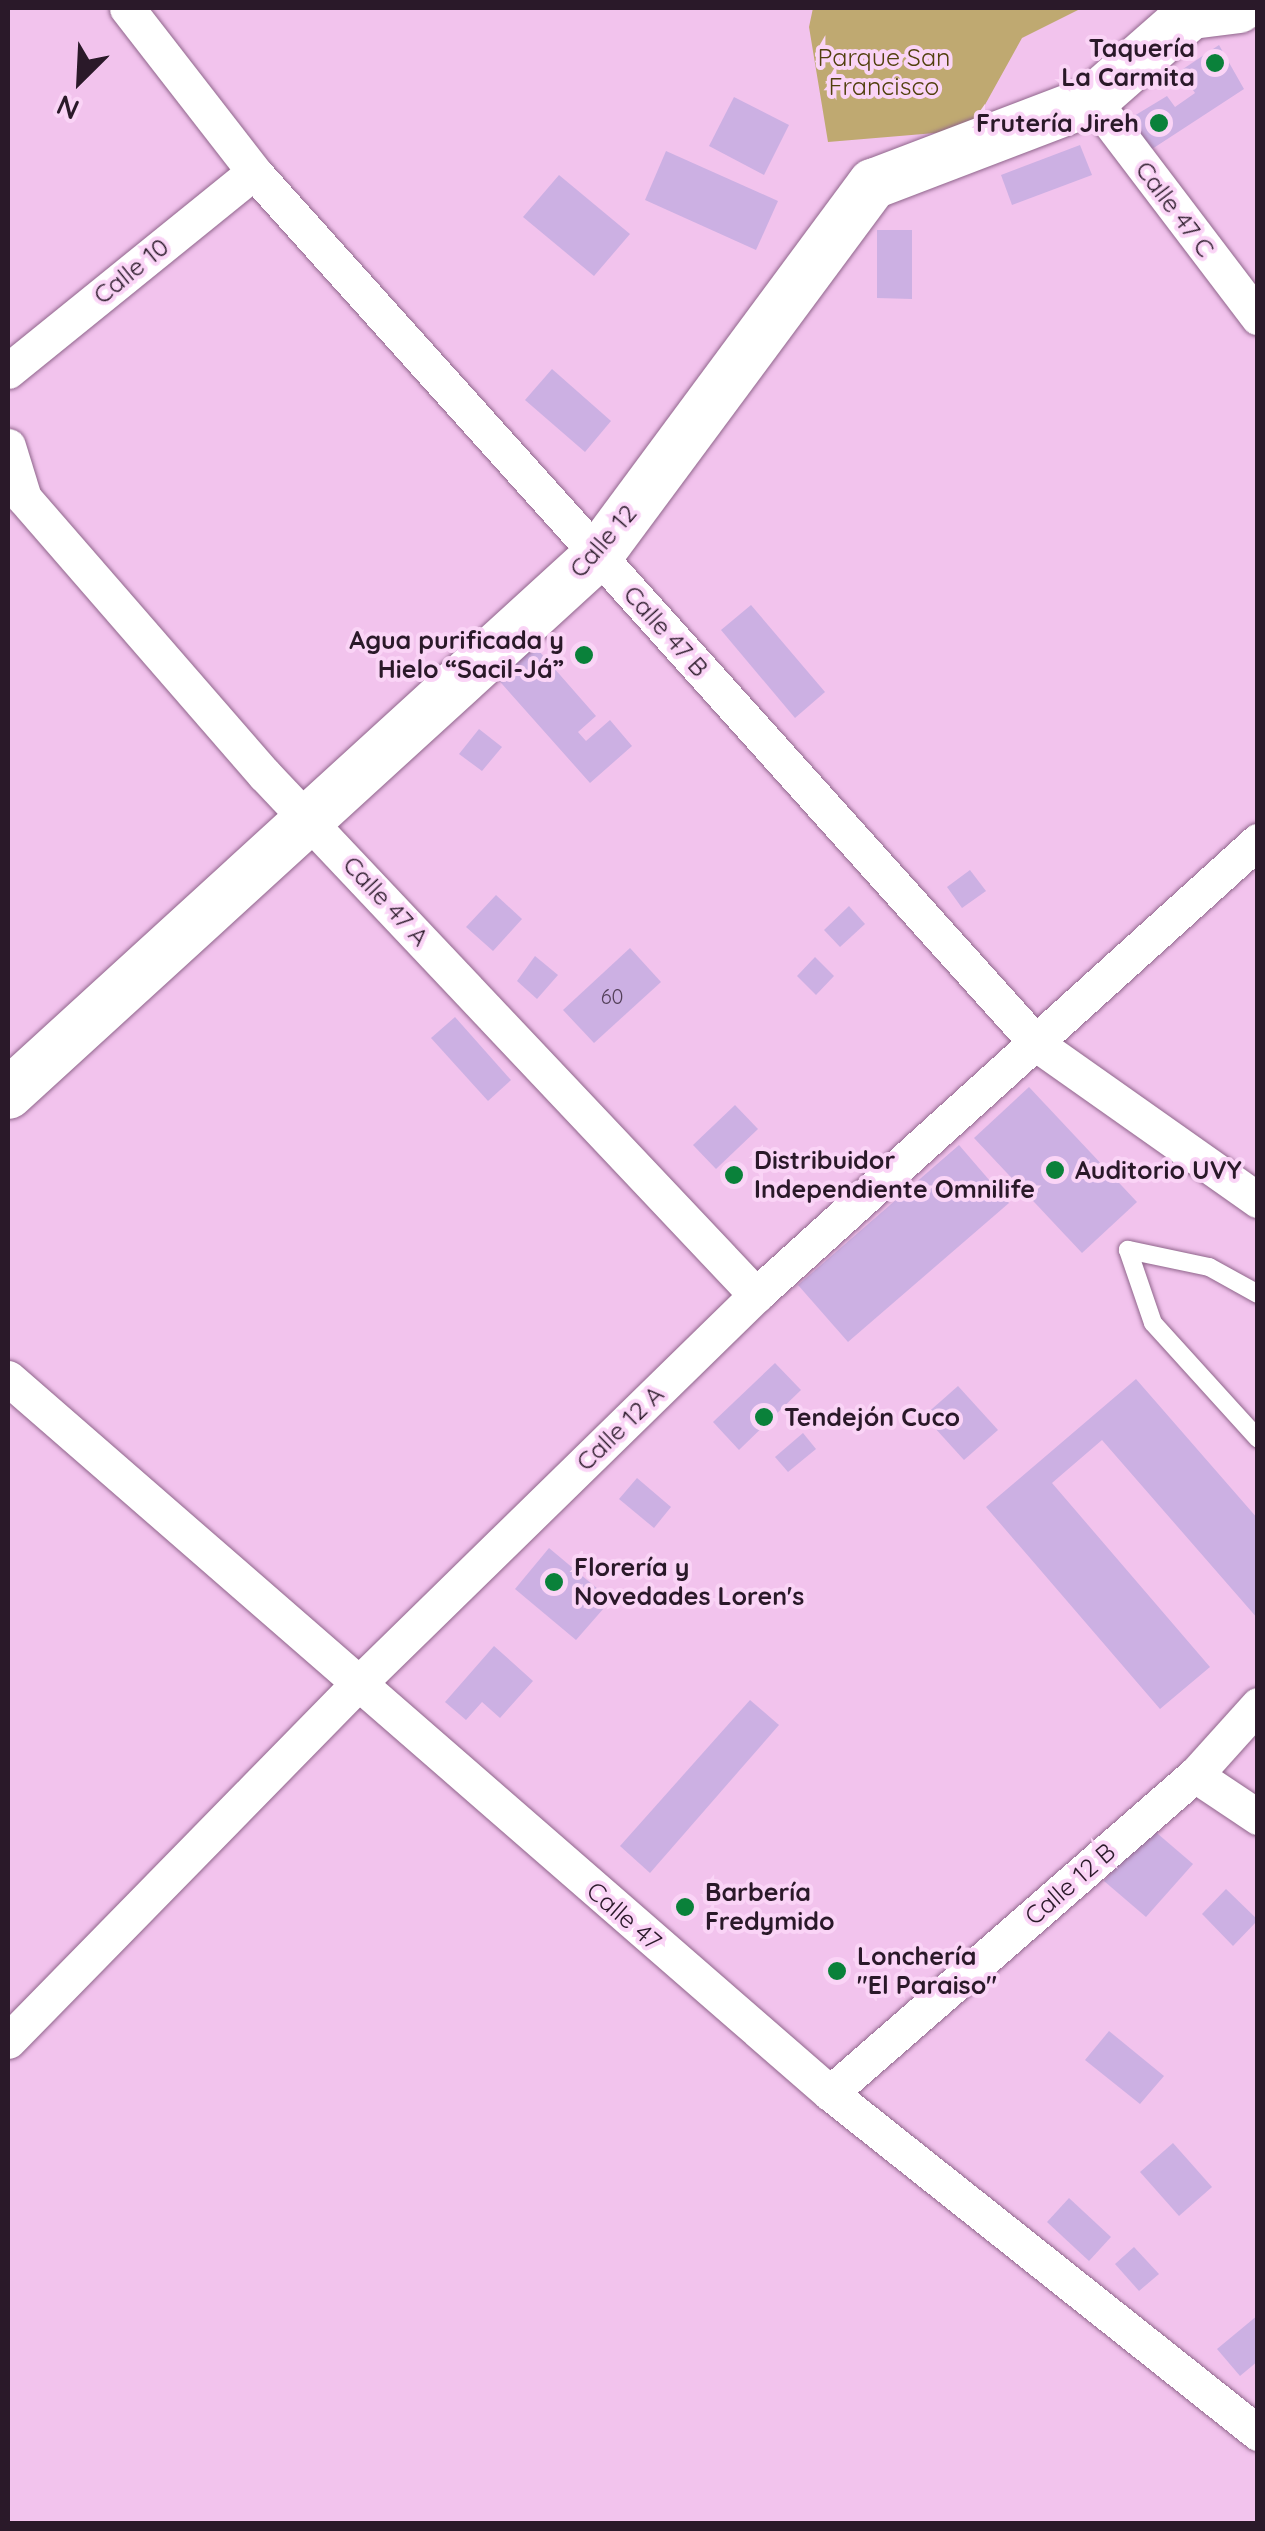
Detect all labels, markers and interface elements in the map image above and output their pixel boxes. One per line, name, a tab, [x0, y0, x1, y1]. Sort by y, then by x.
north arrow	[30, 30, 130, 130]
place label: Taquería La Carmita	[1061, 34, 1195, 93]
park label: Parque San Francisco	[818, 43, 950, 102]
marker: Taquería La Carmita	[1204, 52, 1226, 74]
text: N	[51, 88, 84, 128]
place label: Frutería Jireh	[976, 108, 1139, 138]
marker: Frutería Jireh	[1148, 112, 1170, 134]
street label: Calle 47 C	[1129, 155, 1221, 263]
street label: Calle 10	[87, 232, 175, 310]
street label: Calle 12	[563, 498, 643, 584]
street label: Calle 47 B	[617, 579, 715, 683]
place label: Agua purificada y Hielo “Sacil-Já”	[349, 626, 564, 685]
marker: Agua purificada y Hielo “Sacil-Já”	[573, 644, 595, 666]
street label: Calle 47 A	[337, 850, 435, 952]
house number: 60	[601, 984, 623, 1008]
place label: Distribuidor Independiente Omnilife	[754, 1146, 1035, 1205]
place label: Auditorio UVY	[1075, 1155, 1242, 1185]
marker: Auditorio UVY	[1044, 1159, 1066, 1181]
marker: Distribuidor Independiente Omnilife	[723, 1164, 745, 1186]
street label: Calle 12 A	[570, 1379, 670, 1477]
place label: Tendejón Cuco	[784, 1402, 960, 1432]
marker: Tendejón Cuco	[753, 1406, 775, 1428]
place label: Florería y Novedades Loren's	[574, 1553, 804, 1612]
marker: Florería y Novedades Loren's	[543, 1571, 565, 1593]
street label: Calle 12 B	[1019, 1837, 1121, 1931]
street label: Calle 47	[581, 1876, 667, 1956]
place label: Barbería Fredymido	[705, 1878, 834, 1937]
marker: Barbería Fredymido	[674, 1896, 696, 1918]
place label: Lonchería "El Paraiso"	[857, 1942, 997, 2001]
marker: Lonchería "El Paraiso"	[826, 1960, 848, 1982]

